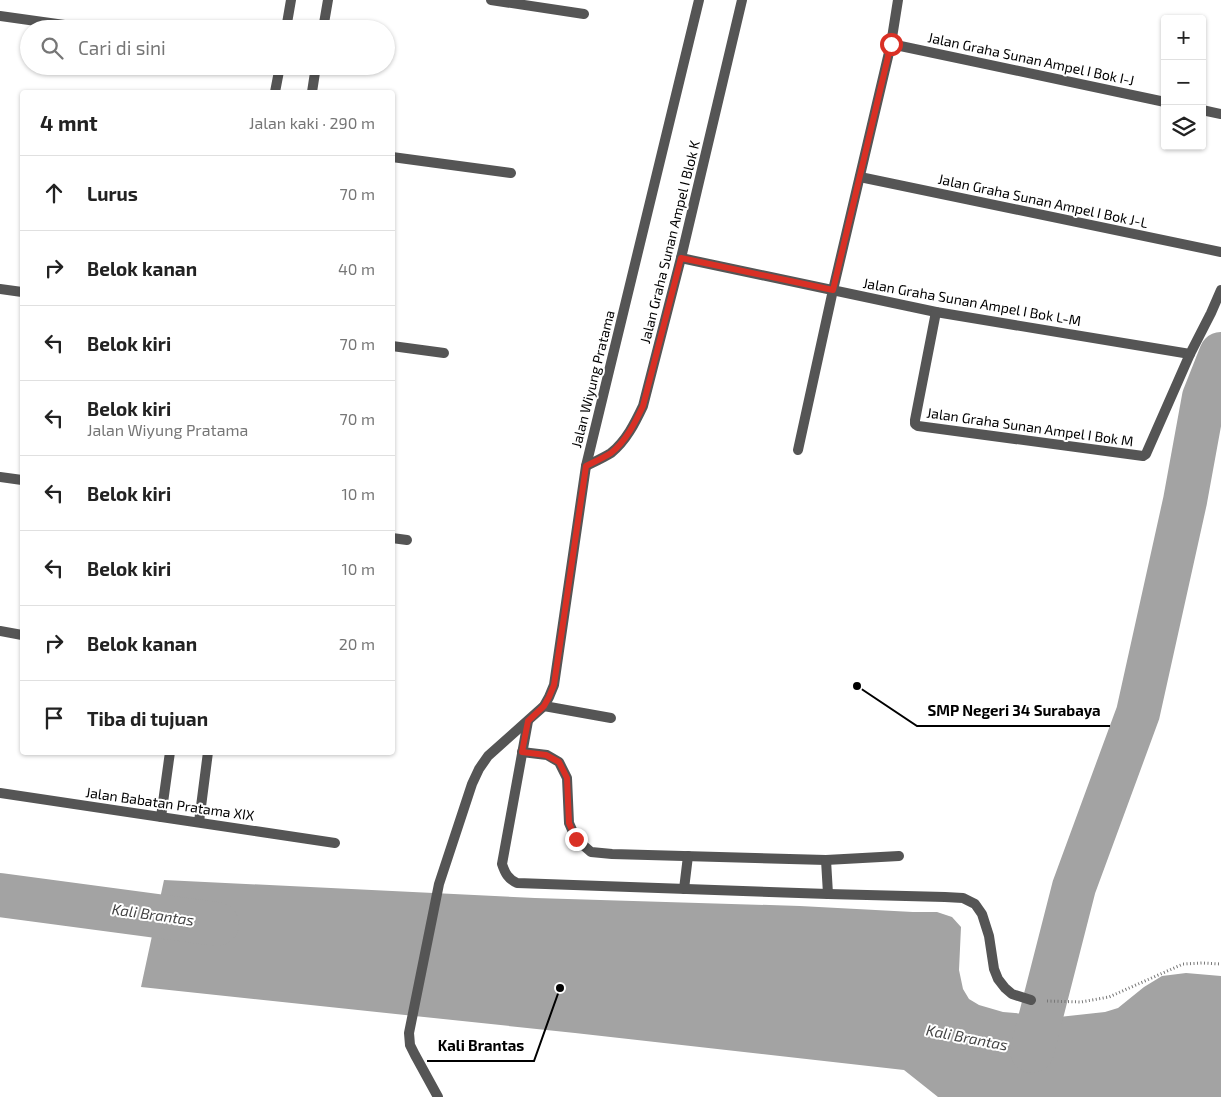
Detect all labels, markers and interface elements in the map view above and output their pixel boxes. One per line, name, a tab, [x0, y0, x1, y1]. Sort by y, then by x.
map controls	[1161, 15, 1206, 150]
button: +	[1161, 15, 1206, 60]
search box	[20, 20, 395, 75]
street label: Jalan Graha Sunan Ampel I Bok I-J	[926, 28, 1136, 89]
route start	[880, 33, 903, 56]
icon: search	[38, 34, 66, 62]
text: Cari di sini	[78, 36, 166, 59]
button: −	[1161, 60, 1206, 105]
button: layers	[1161, 105, 1206, 150]
text: 4 mnt	[40, 110, 98, 135]
text: Jalan kaki · 290 m	[249, 113, 375, 132]
street label: Jalan Graha Sunan Ampel I Blok K	[636, 138, 703, 345]
street label: Jalan Graha Sunan Ampel I Bok J-L	[937, 170, 1150, 231]
icon: ahead	[40, 179, 68, 207]
text: Lurus	[87, 182, 138, 205]
text: 70 m	[340, 184, 375, 203]
icon: right	[40, 254, 68, 282]
text: Belok kanan	[87, 257, 197, 280]
text: 40 m	[338, 259, 375, 278]
street label: Jalan Graha Sunan Ampel I Bok L-M	[862, 274, 1083, 329]
street label: Jalan Wiyung Pratama	[567, 308, 618, 449]
icon: left	[40, 329, 68, 357]
text: Belok kiri	[87, 332, 171, 355]
text: 70 m	[340, 334, 375, 353]
text: Belok kiri	[87, 397, 171, 420]
icon: left	[40, 404, 68, 432]
street label: Jalan Graha Sunan Ampel I Bok M	[926, 404, 1134, 449]
text: 70 m	[340, 409, 375, 428]
text: Jalan Wiyung Pratama	[87, 420, 248, 439]
icon: left	[40, 479, 68, 507]
text: Belok kiri	[87, 482, 171, 505]
text: 10 m	[341, 484, 375, 503]
icon: left	[40, 554, 68, 582]
text: Belok kiri	[87, 557, 171, 580]
text: 10 m	[341, 559, 375, 578]
icon: right	[40, 629, 68, 657]
text: Belok kanan	[87, 632, 197, 655]
text: 20 m	[339, 634, 375, 653]
callout: SMP Negeri 34 Surabaya	[917, 696, 1110, 726]
text: SMP Negeri 34 Surabaya	[927, 701, 1101, 720]
icon: arrive	[40, 704, 68, 732]
text: Tiba di tujuan	[87, 707, 208, 730]
street label: Jalan Babatan Pratama XIX	[85, 783, 256, 824]
route end	[565, 828, 588, 851]
water label: Kali Brantas	[111, 899, 196, 929]
water label: Kali Brantas	[925, 1020, 1010, 1054]
callout: Kali Brantas	[427, 1031, 534, 1061]
text: Kali Brantas	[438, 1036, 524, 1054]

